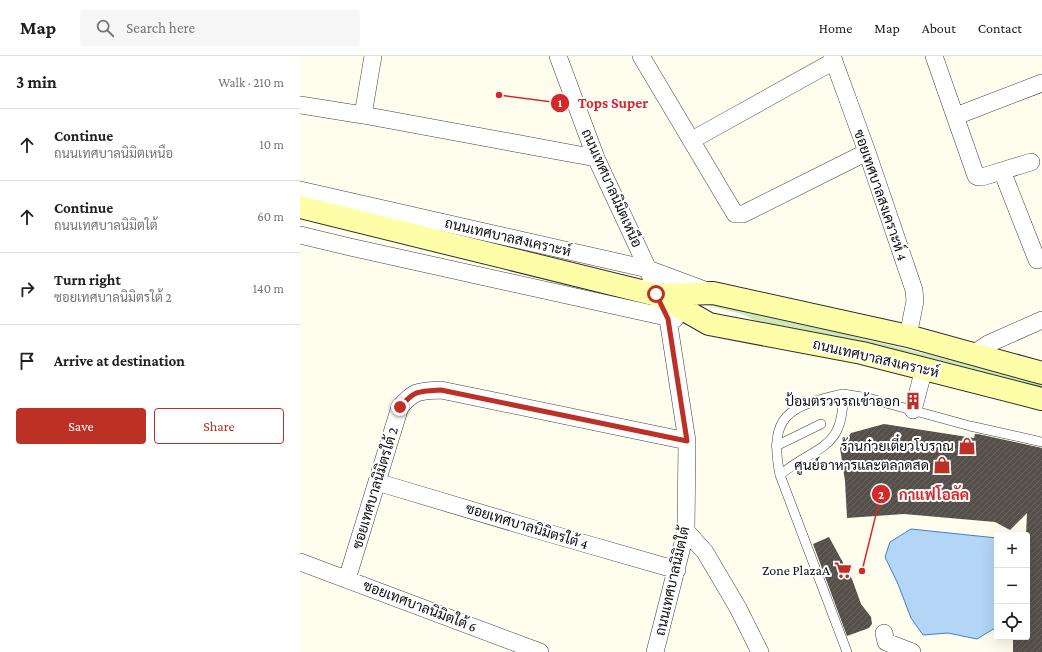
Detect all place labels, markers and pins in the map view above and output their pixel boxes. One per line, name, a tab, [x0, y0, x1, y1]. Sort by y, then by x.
callout: Tops Super	[550, 89, 657, 116]
building icon: ป้อมตรวจรถเข้าออก	[903, 391, 923, 411]
place label: ป้อมตรวจรถเข้าออก	[785, 392, 900, 409]
place label: ร้านก๋วยเตี๋ยวโบราณ	[841, 434, 954, 454]
shop icon: ร้านก๋วยเตี๋ยวโบราณ	[957, 436, 977, 456]
shop icon: ศูนย์อาหารและตลาดสด	[932, 455, 952, 475]
place label: ศูนย์อาหารและตลาดสด	[794, 456, 929, 475]
callout: กาแฟโอลัค	[871, 481, 977, 508]
supermarket icon: Zone PlazaA	[833, 560, 853, 580]
place label: Zone PlazaA	[762, 562, 830, 578]

